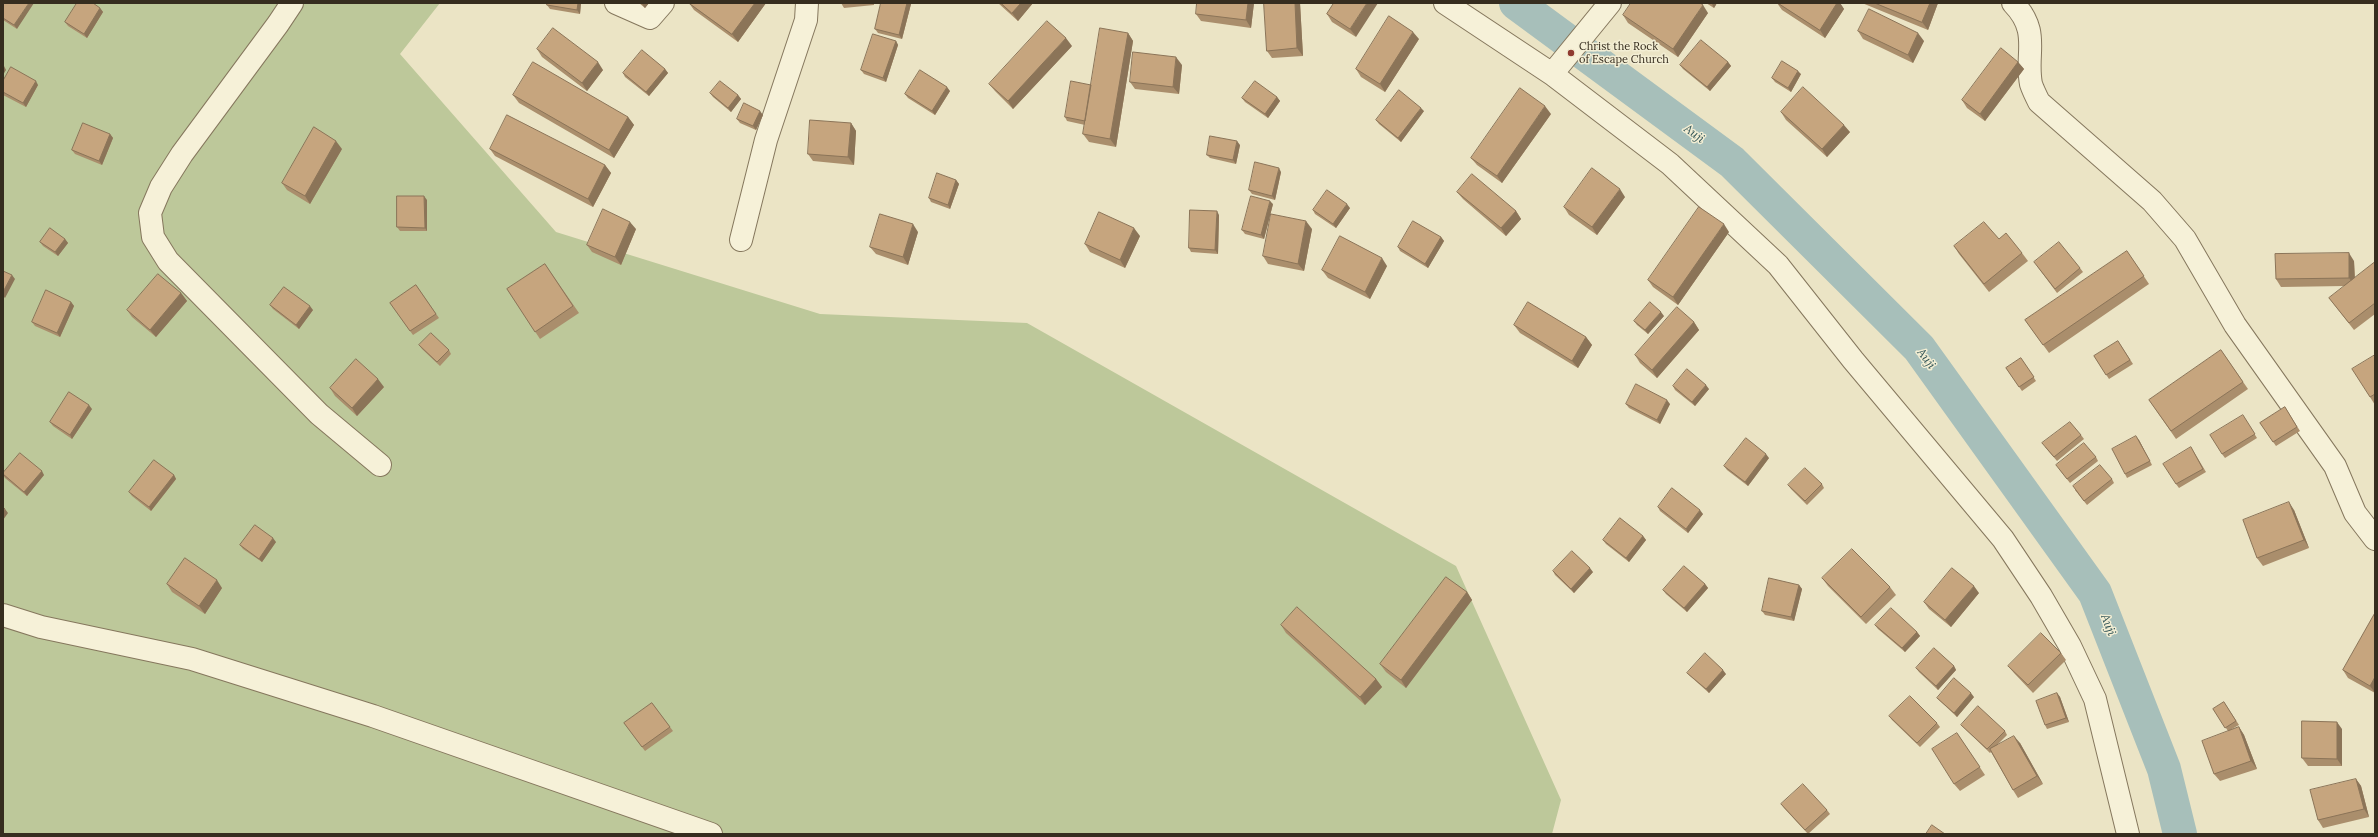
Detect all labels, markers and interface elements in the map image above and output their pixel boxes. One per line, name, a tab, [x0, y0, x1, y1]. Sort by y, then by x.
place label: Christ the Rock of Escape Church	[1579, 40, 1669, 66]
marker: Christ the Rock of Escape Church	[1566, 48, 1576, 58]
water label: Auji	[1681, 122, 1707, 146]
water label: Auji	[1914, 346, 1938, 372]
water label: Auji	[2097, 612, 2119, 638]

